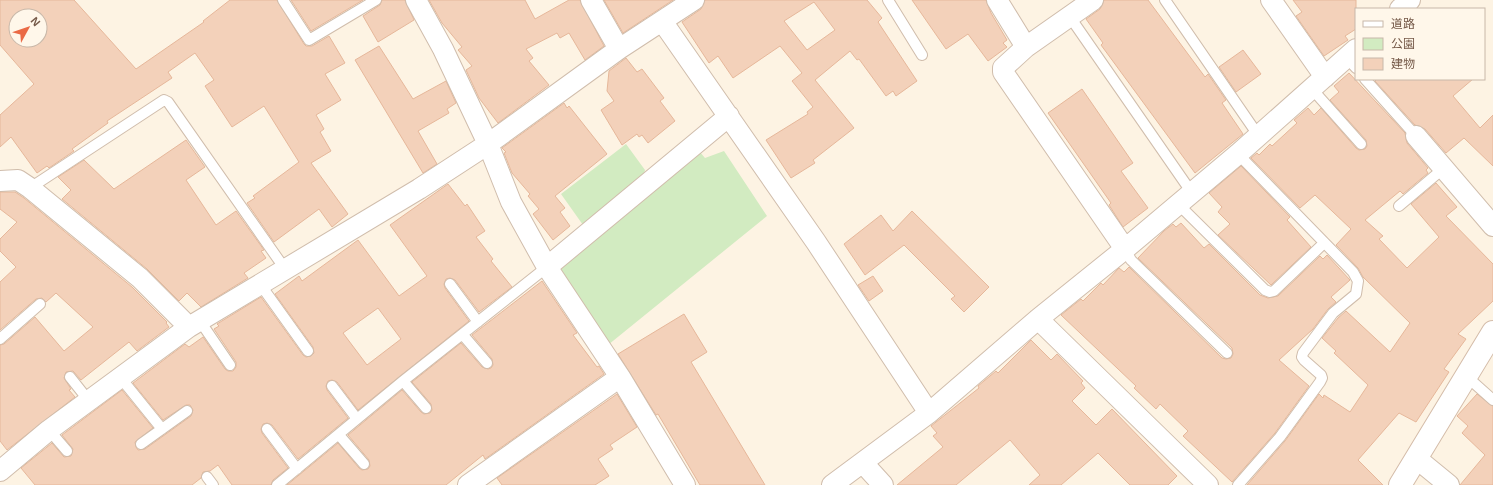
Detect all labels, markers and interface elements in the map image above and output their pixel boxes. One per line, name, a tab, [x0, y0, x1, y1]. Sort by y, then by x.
north arrow	[8, 8, 48, 48]
legend	[1355, 8, 1485, 80]
text: N	[29, 15, 43, 29]
text: 道路	[1391, 17, 1415, 31]
text: 公園	[1391, 37, 1415, 51]
text: 建物	[1391, 57, 1415, 71]

